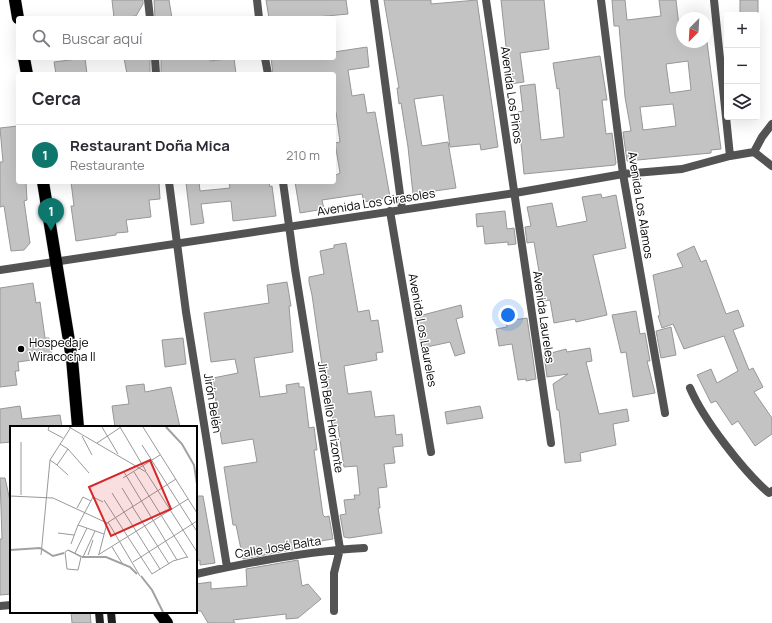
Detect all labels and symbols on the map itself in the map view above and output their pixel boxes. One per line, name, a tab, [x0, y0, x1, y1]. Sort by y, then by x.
north arrow	[676, 12, 712, 48]
street label: Avenida Los Pinos	[497, 45, 527, 145]
street label: Avenida Los Alamos	[624, 150, 658, 260]
street label: Avenida Los Girasoles	[316, 184, 436, 220]
pin: 1	[38, 198, 64, 231]
street label: Avenida Laureles	[529, 270, 559, 364]
street label: Avenida Los Laureles	[405, 272, 441, 388]
your location	[498, 305, 518, 325]
place label: Hospedaje Wiracocha II	[29, 334, 96, 365]
marker: Hospedaje Wiracocha II	[16, 344, 26, 354]
street label: Jirón Bello Horizonte	[314, 360, 348, 474]
street label: Jirón Belén	[200, 372, 226, 434]
inset map	[10, 426, 197, 613]
street label: Calle José Balta	[234, 532, 322, 562]

